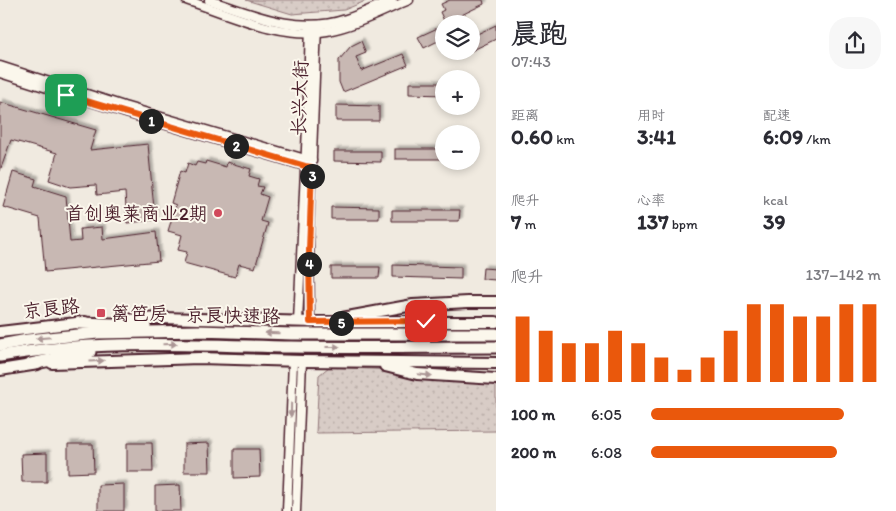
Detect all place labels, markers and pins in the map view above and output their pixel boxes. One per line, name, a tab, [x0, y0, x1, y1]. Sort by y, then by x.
pin	[45, 74, 87, 116]
pin: 1	[138, 108, 164, 134]
pin: 2	[224, 134, 248, 158]
pin: 3	[300, 164, 324, 188]
place label: 首创奥莱商业2期	[65, 202, 208, 225]
marker: 首创奥莱商业2期	[212, 207, 224, 219]
pin: 4	[296, 252, 322, 276]
pin	[405, 300, 447, 342]
place label: 篱笆房	[111, 302, 168, 325]
marker: 篱笆房	[95, 307, 107, 319]
pin: 5	[328, 310, 354, 336]

